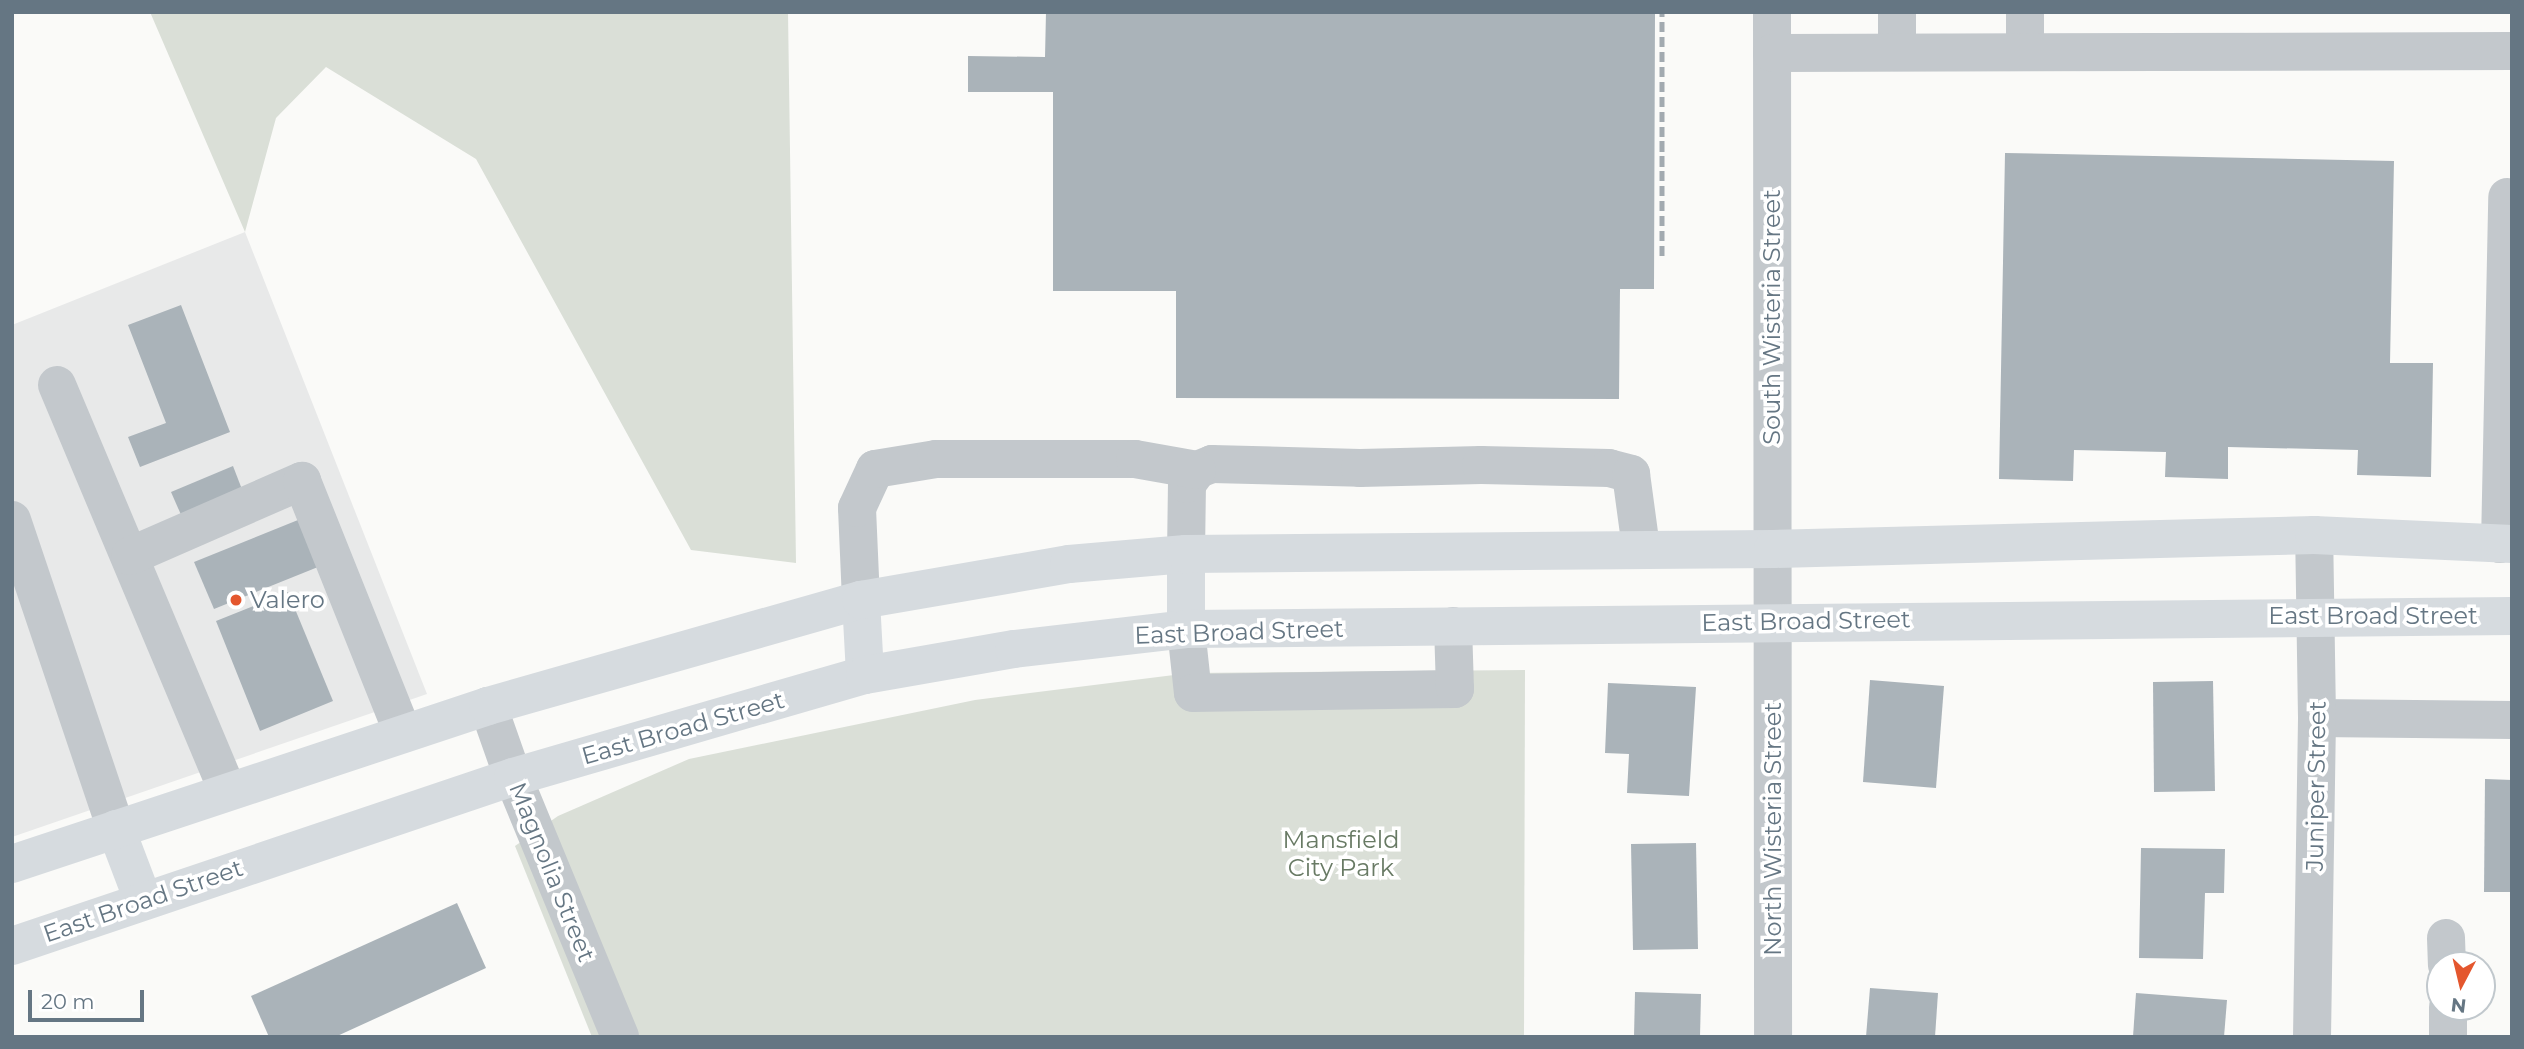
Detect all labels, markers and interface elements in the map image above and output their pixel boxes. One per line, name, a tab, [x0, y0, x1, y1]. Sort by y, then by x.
street label: South Wisteria Street	[1758, 189, 1786, 445]
place label: Valero	[250, 586, 325, 614]
marker: Valero	[228, 592, 244, 608]
street label: East Broad Street	[2268, 602, 2478, 630]
street label: East Broad Street	[1701, 605, 1911, 637]
street label: East Broad Street	[1134, 614, 1344, 650]
street label: East Broad Street	[578, 685, 788, 771]
street label: Juniper Street	[2300, 701, 2332, 871]
street label: North Wisteria Street	[1759, 702, 1787, 956]
street label: Magnolia Street	[503, 778, 601, 966]
park label: Mansfield City Park	[1283, 826, 1399, 882]
street label: East Broad Street	[39, 853, 247, 949]
north arrow	[2426, 951, 2496, 1021]
scale bar	[32, 976, 147, 1020]
text: 20 m	[41, 989, 95, 1014]
text: N	[2450, 993, 2468, 1018]

